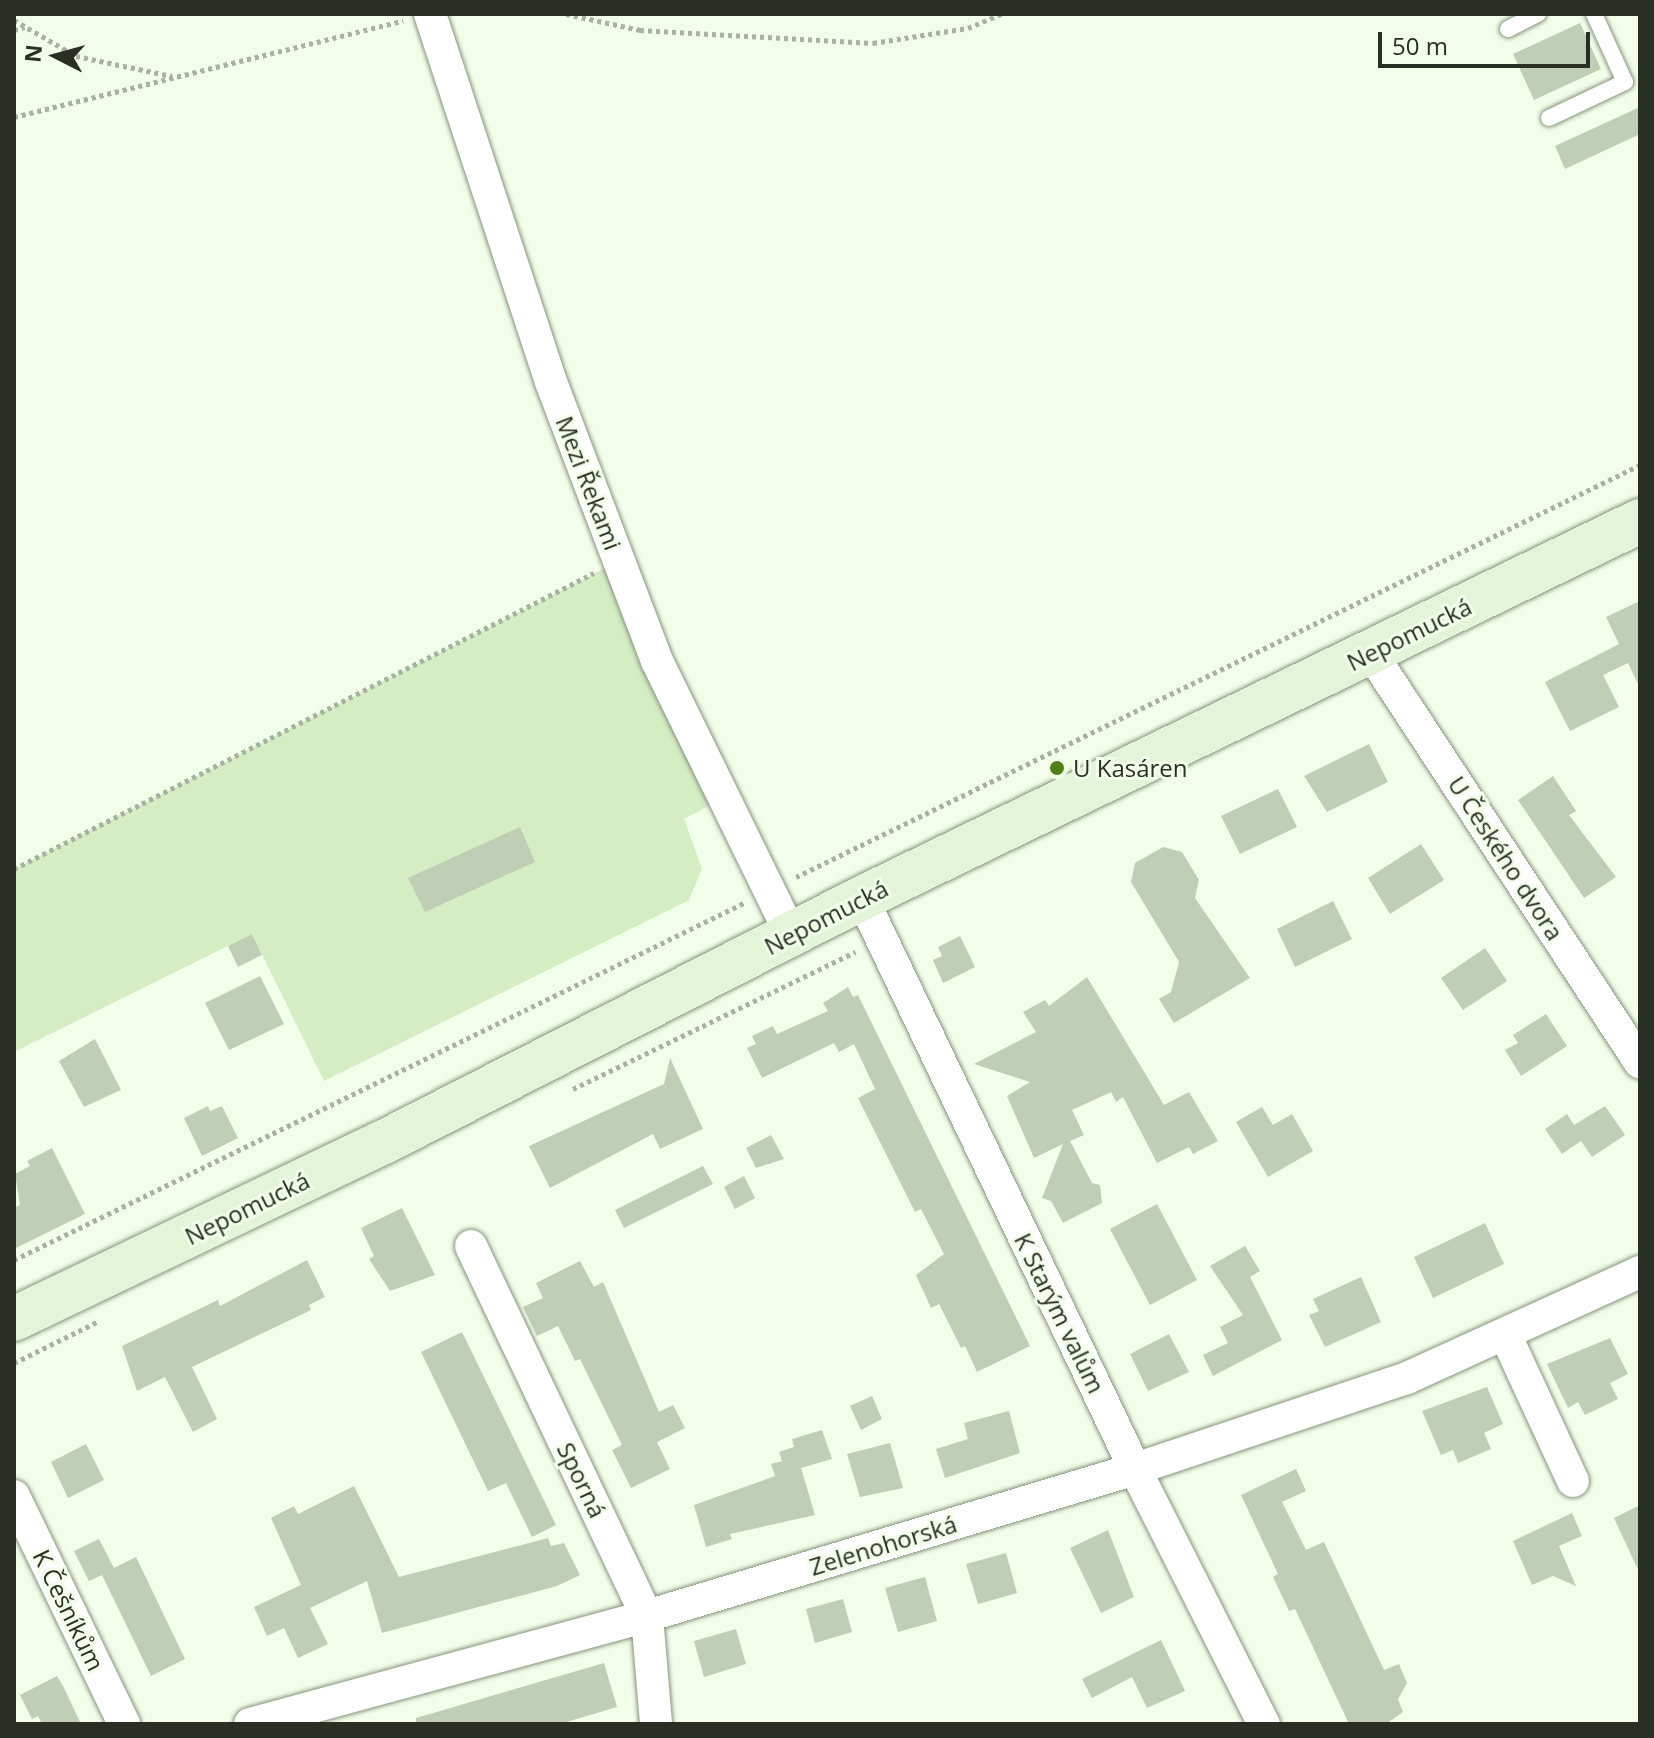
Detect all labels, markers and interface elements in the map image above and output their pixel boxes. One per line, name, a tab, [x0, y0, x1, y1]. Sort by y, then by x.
north arrow	[16, 16, 96, 96]
scale bar	[1382, 16, 1594, 66]
text: 50 m	[1392, 29, 1448, 62]
text: N	[16, 43, 48, 64]
street label: Mezi Řekami	[550, 412, 628, 554]
street label: Nepomucká	[1342, 591, 1476, 677]
place label: U Kasáren	[1073, 754, 1188, 782]
marker: U Kasáren	[1048, 759, 1066, 777]
street label: U Českého dvora	[1442, 771, 1570, 945]
street label: Nepomucká	[759, 874, 893, 960]
street label: Nepomucká	[180, 1165, 314, 1251]
street label: K Starým valům	[1009, 1228, 1111, 1398]
street label: Sporná	[551, 1438, 613, 1522]
street label: Zelenohorská	[806, 1509, 960, 1581]
street label: K Češníkům	[27, 1545, 111, 1675]

